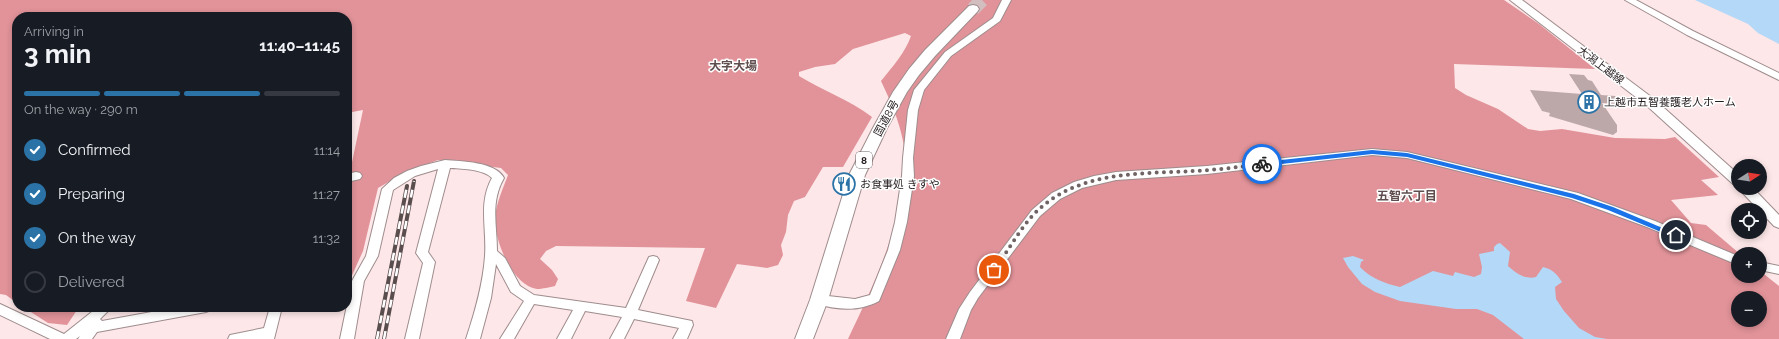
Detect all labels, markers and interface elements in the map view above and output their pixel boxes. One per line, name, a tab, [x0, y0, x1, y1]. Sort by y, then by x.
text: Arriving in	[24, 24, 84, 39]
text: 11:40–11:45	[259, 37, 340, 55]
text: 3 min	[24, 39, 91, 69]
street label: 大潟上越線	[1575, 44, 1627, 87]
district label: 大字大場	[709, 59, 757, 73]
building icon: 上越市五智養護老人ホーム	[1576, 89, 1602, 115]
place label: 上越市五智養護老人ホーム	[1604, 96, 1736, 109]
street label: 国道8号	[871, 98, 901, 139]
text: On the way · 290 m	[24, 102, 138, 117]
icon: check	[24, 139, 46, 161]
text: Confirmed	[58, 141, 131, 159]
text: 11:14	[314, 143, 340, 158]
courier	[1242, 144, 1282, 184]
road number: 8	[856, 152, 872, 168]
icon: bike	[1251, 153, 1273, 175]
north arrow	[1731, 159, 1767, 195]
map controls	[1731, 159, 1767, 327]
restaurant icon: お食事処 きすや	[831, 171, 857, 197]
place label: お食事処 きすや	[860, 178, 940, 191]
icon: check	[24, 183, 46, 205]
text: Preparing	[58, 185, 125, 203]
text: 11:27	[313, 187, 340, 202]
district label: 五智六丁目	[1377, 189, 1437, 203]
button: locate	[1731, 203, 1767, 239]
pin	[1659, 218, 1693, 252]
icon: home	[1665, 224, 1687, 246]
icon: check	[24, 227, 46, 249]
text: On the way	[58, 229, 136, 247]
text: 11:32	[313, 231, 340, 246]
button: +	[1731, 247, 1767, 283]
pin	[977, 253, 1011, 287]
icon: bag	[983, 259, 1005, 281]
text: Delivered	[58, 273, 125, 291]
button: −	[1731, 291, 1767, 327]

